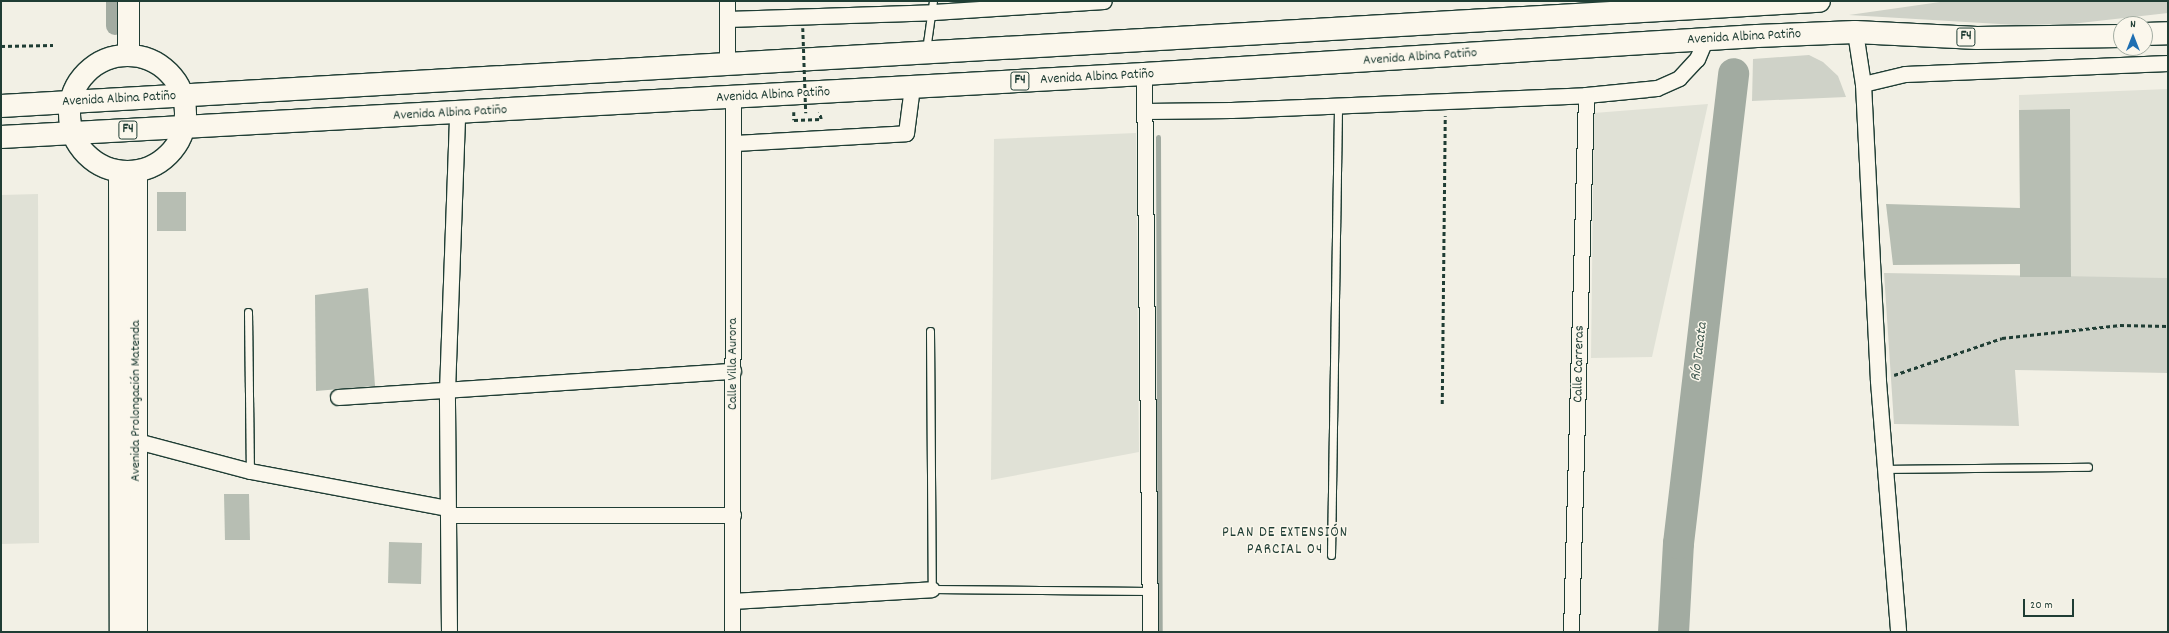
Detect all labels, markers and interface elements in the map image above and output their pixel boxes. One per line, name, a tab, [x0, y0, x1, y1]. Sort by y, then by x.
north arrow	[2113, 16, 2153, 56]
text: N	[2130, 17, 2136, 33]
street label: Avenida Albina Patiño	[1687, 26, 1801, 48]
road number: F4	[1956, 26, 1976, 48]
street label: Avenida Albina Patiño	[1362, 45, 1478, 69]
street label: Avenida Albina Patiño	[1040, 66, 1154, 88]
road number: F4	[1010, 70, 1030, 92]
street label: Avenida Albina Patiño	[716, 84, 830, 106]
street label: Avenida Albina Patiño	[62, 88, 176, 110]
street label: Avenida Albina Patiño	[393, 102, 507, 124]
road number: F4	[118, 119, 138, 141]
street label: Calle Villa Aurora	[725, 318, 741, 410]
street label: Avenida Prolongación Matenda	[128, 320, 144, 482]
water label: Río Tacata	[1687, 322, 1713, 382]
street label: Calle Carreras	[1570, 325, 1588, 403]
district label: PLAN DE EXTENSIÓN PARCIAL 04	[1222, 524, 1348, 559]
scale bar	[2025, 591, 2076, 617]
text: 20 m	[2030, 597, 2053, 614]

